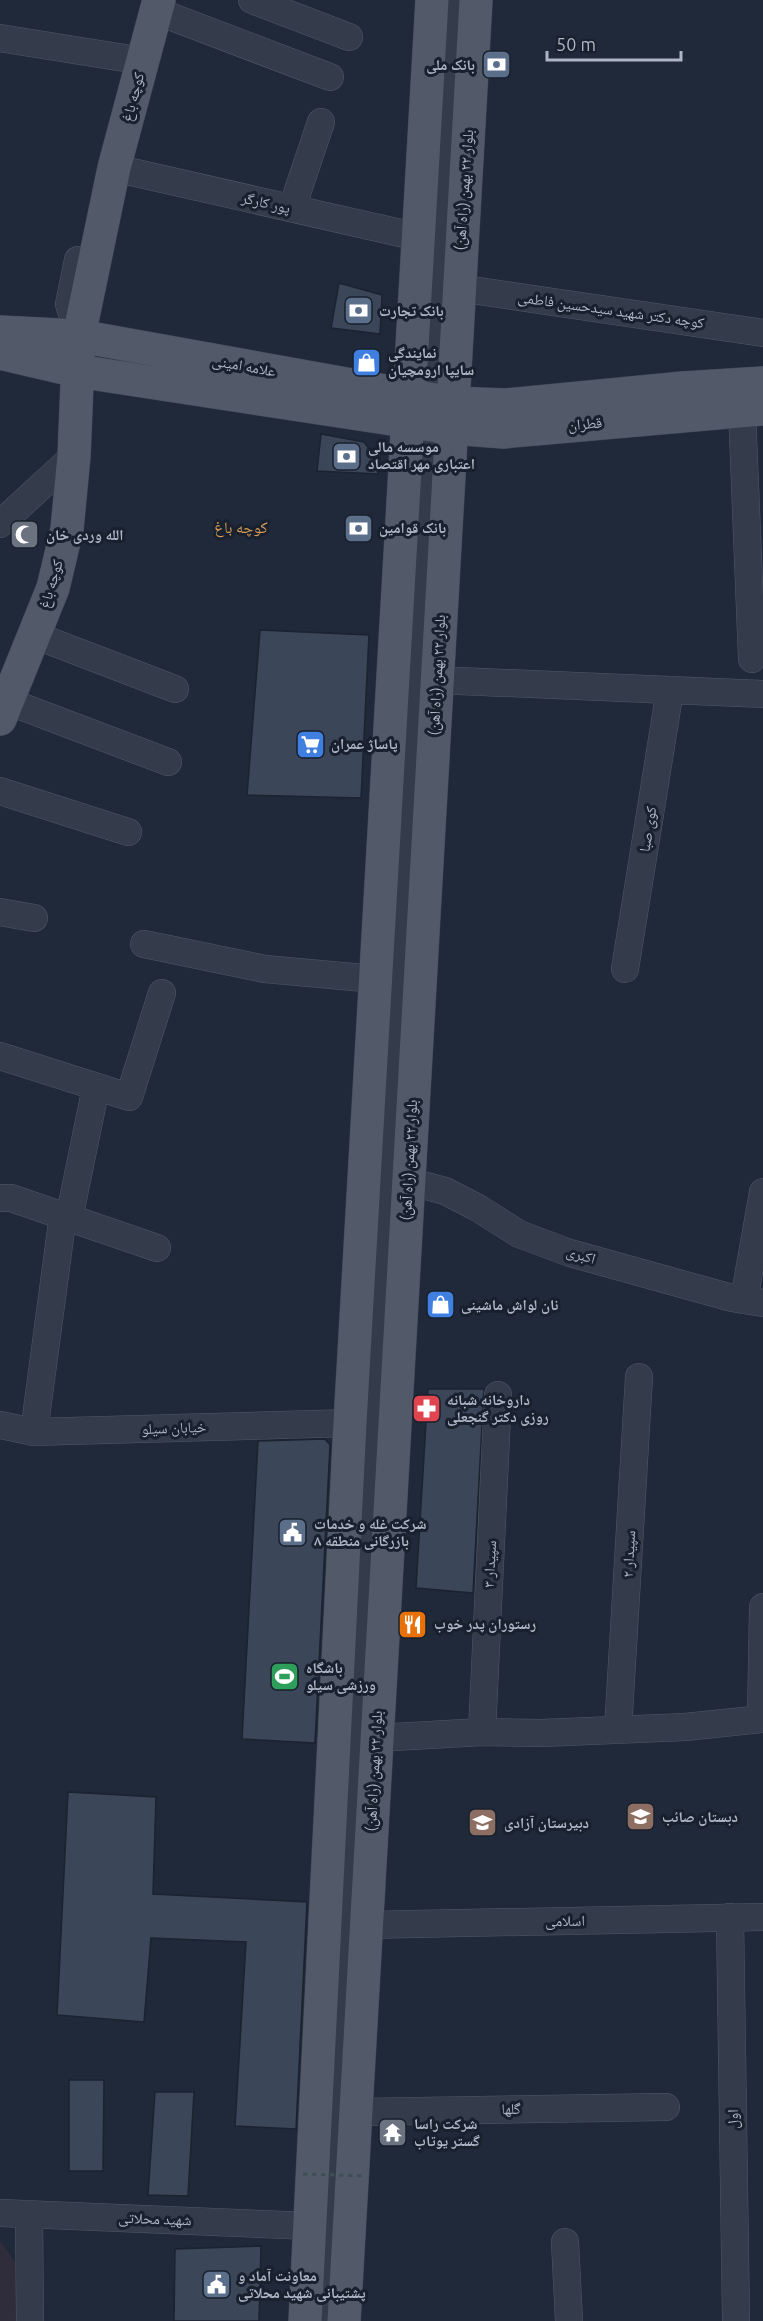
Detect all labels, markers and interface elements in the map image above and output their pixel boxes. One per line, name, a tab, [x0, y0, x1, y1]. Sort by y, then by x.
scale bar	[547, 24, 680, 62]
text: 50 m	[556, 34, 596, 54]
bank icon: بانک ملی	[480, 49, 512, 81]
place label: بانک ملی	[426, 56, 475, 74]
street label: کوچه باغ	[118, 71, 149, 124]
street label: بلوار ۲۲ بهمن (راه آهن)	[451, 129, 478, 251]
street label: پور کارگر	[239, 188, 292, 217]
street label: کوچه دکتر شهید سیدحسین فاطمی	[517, 288, 705, 333]
bank icon: بانک تجارت	[342, 295, 374, 327]
place label: بانک تجارت	[379, 302, 444, 320]
place label: نمایندگی سایپا ارومچیان	[388, 344, 474, 379]
shop icon: نمایندگی سایپا ارومچیان	[351, 346, 383, 378]
street label: علامه امینی	[211, 352, 278, 382]
street label: قطران	[567, 414, 603, 435]
place label: موسسه مالی اعتباری مهر اقتصاد	[368, 438, 475, 473]
bank icon: موسسه مالی اعتباری مهر اقتصاد	[331, 440, 363, 472]
bank icon: بانک قوامین	[342, 512, 374, 544]
district label: کوچه باغ	[214, 518, 268, 538]
mosque icon: الله وردی خان	[9, 519, 41, 551]
place label: بانک قوامین	[379, 519, 446, 537]
place label: الله وردی خان	[46, 526, 124, 544]
street label: کوچه باغ	[35, 557, 68, 611]
street label: بلوار ۲۲ بهمن (راه آهن)	[425, 614, 450, 736]
supermarket icon: پاساژ عمران	[294, 728, 326, 760]
place label: پاساژ عمران	[331, 735, 398, 753]
street label: کوی صبا	[636, 805, 661, 853]
street label: بلوار ۲۲ بهمن (راه آهن)	[397, 1099, 422, 1221]
street label: اکبری	[564, 1242, 598, 1269]
shop icon: نان لواش ماشینی	[424, 1289, 456, 1321]
place label: نان لواش ماشینی	[461, 1296, 558, 1314]
place label: داروخانه شبانه روزی دکتر گنجعلی	[447, 1391, 549, 1426]
pharmacy icon: داروخانه شبانه روزی دکتر گنجعلی	[410, 1393, 442, 1425]
street label: خیابان سیلو	[141, 1418, 207, 1439]
place label: شرکت غله و خدمات بازرگانی منطقه ۸	[314, 1515, 426, 1550]
public building icon: شرکت غله و خدمات بازرگانی منطقه ۸	[277, 1517, 309, 1549]
street label: سپیدار ۲	[619, 1530, 639, 1578]
street label: سپیدار ۳	[480, 1540, 500, 1588]
restaurant icon: رستوران پدر خوب	[397, 1608, 429, 1640]
place label: رستوران پدر خوب	[434, 1615, 537, 1633]
place label: باشگاه ورزشی سیلو	[306, 1659, 376, 1694]
sports icon: باشگاه ورزشی سیلو	[269, 1661, 301, 1693]
street label: بلوار ۲۲ بهمن (راه آهن)	[362, 1710, 387, 1832]
school or university icon: دبستان صائب	[625, 1801, 657, 1833]
school or university icon: دبیرستان آزادی	[467, 1807, 499, 1839]
place label: دبستان صائب	[662, 1808, 738, 1826]
place label: دبیرستان آزادی	[504, 1814, 589, 1832]
street label: اسلامی	[545, 1912, 585, 1931]
street label: گلها	[501, 2100, 521, 2118]
street label: اول	[724, 2109, 743, 2129]
place label: شرکت راسا گستر یوتاب	[414, 2115, 480, 2150]
temple icon: شرکت راسا گستر یوتاب	[377, 2117, 409, 2149]
street label: شهید محلاتی	[118, 2209, 192, 2230]
place label: معاونت آماد و پشتیبانی شهید محلاتی	[238, 2267, 366, 2302]
public building icon: معاونت آماد و پشتیبانی شهید محلاتی	[201, 2269, 233, 2301]

